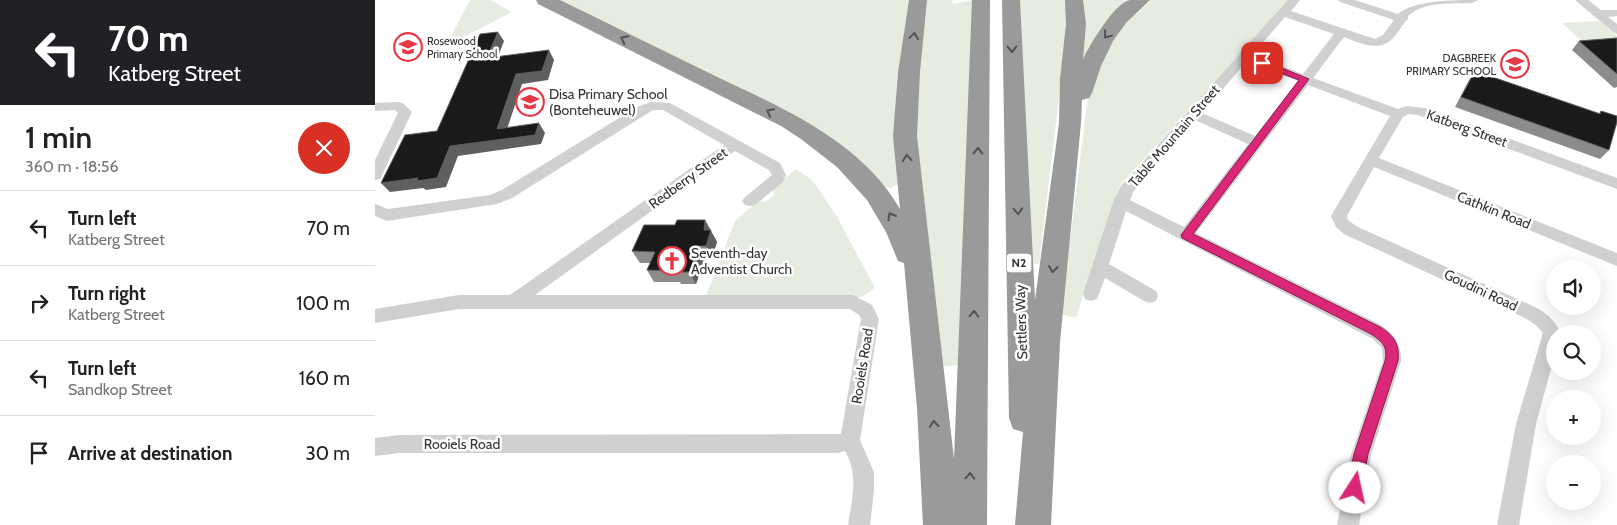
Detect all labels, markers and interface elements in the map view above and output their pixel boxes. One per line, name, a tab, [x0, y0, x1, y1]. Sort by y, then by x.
text: 70 m	[108, 17, 189, 60]
icon: left	[25, 20, 90, 85]
one-way arrow	[1104, 29, 1113, 39]
school or university icon: Rosewood Primary School	[393, 32, 423, 62]
one-way arrow	[908, 32, 919, 40]
place label: Rosewood Primary School	[427, 34, 498, 61]
one-way arrow	[620, 35, 629, 46]
pin	[1241, 42, 1283, 84]
one-way arrow	[1007, 45, 1018, 53]
icon: arrive	[1248, 49, 1276, 77]
school or university icon: DAGBREEK PRIMARY SCHOOL	[1500, 49, 1530, 79]
place label: DAGBREEK PRIMARY SCHOOL	[1406, 51, 1497, 78]
text: Katberg Street	[108, 60, 241, 87]
street label: Table Mountain Street	[1125, 81, 1224, 191]
place label: Disa Primary School (Bonteheuwel)	[549, 85, 668, 119]
school or university icon: Disa Primary School (Bonteheuwel)	[515, 87, 545, 117]
street label: Katberg Street	[1424, 105, 1510, 151]
one-way arrow	[766, 108, 775, 118]
text: 1 min	[25, 119, 92, 156]
button: close	[298, 122, 350, 174]
street label: Redberry Street	[645, 143, 731, 213]
one-way arrow	[973, 147, 983, 155]
one-way arrow	[902, 154, 913, 162]
text: 360 m · 18:56	[25, 157, 119, 176]
street label: Cathkin Road	[1454, 187, 1534, 233]
text: Turn left	[68, 207, 136, 230]
one-way arrow	[1012, 207, 1023, 215]
one-way arrow	[887, 212, 897, 221]
icon: left	[25, 214, 53, 242]
text: 70 m	[306, 217, 350, 240]
text: Katberg Street	[68, 230, 165, 249]
place label: Seventh-day Adventist Church	[691, 244, 792, 278]
church icon: Seventh-day Adventist Church	[657, 246, 687, 276]
road number: N2	[1007, 254, 1031, 272]
map controls	[1546, 260, 1601, 510]
button: sound	[1546, 260, 1601, 315]
one-way arrow	[1048, 265, 1059, 273]
street label: Goudini Road	[1441, 265, 1521, 315]
text: Turn right	[68, 282, 146, 305]
street label: Settlers Way	[1011, 284, 1031, 360]
icon: right	[25, 289, 53, 317]
text: 100 m	[296, 292, 350, 315]
text: Katberg Street	[68, 305, 165, 324]
one-way arrow	[969, 310, 979, 318]
button: search	[1546, 325, 1601, 380]
street label: Rooiels Road	[847, 327, 877, 405]
text: Turn left	[68, 357, 136, 380]
icon: left	[25, 364, 53, 392]
text: 160 m	[299, 367, 350, 390]
text: Sandkop Street	[68, 380, 172, 399]
button: +	[1546, 390, 1601, 445]
one-way arrow	[929, 420, 940, 428]
street label: Rooiels Road	[424, 435, 500, 453]
icon: arrive	[25, 439, 53, 467]
text: Arrive at destination	[68, 442, 232, 465]
text: 30 m	[306, 442, 350, 465]
button: −	[1546, 455, 1601, 510]
position arrow	[1328, 461, 1380, 513]
one-way arrow	[965, 472, 976, 480]

